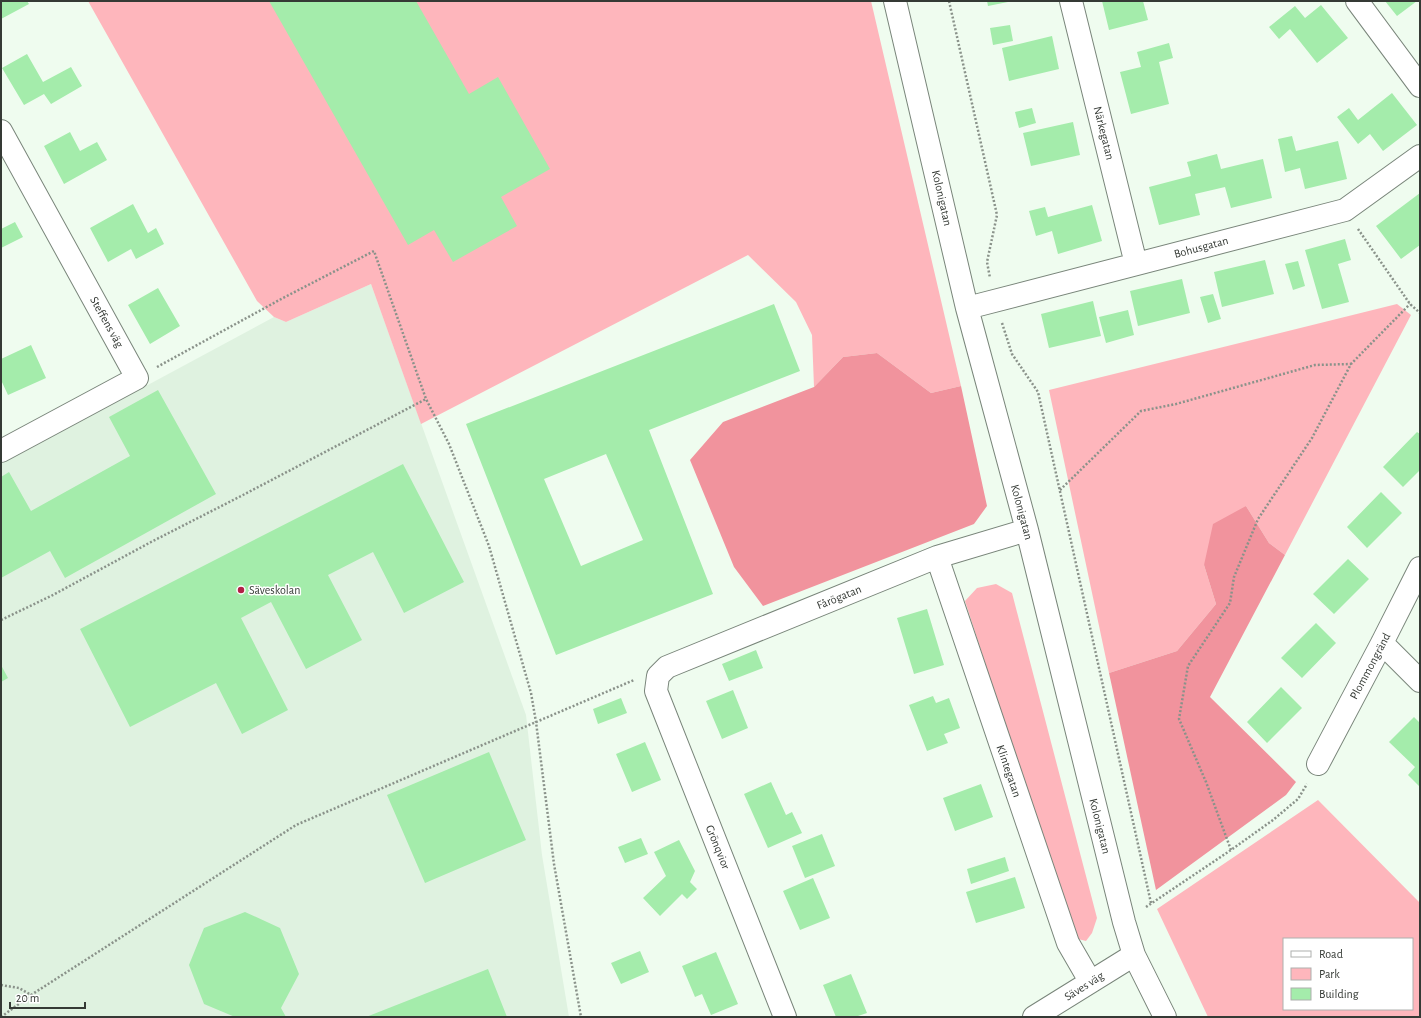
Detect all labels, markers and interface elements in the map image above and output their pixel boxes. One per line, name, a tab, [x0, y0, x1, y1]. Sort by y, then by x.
street label: Närkegatan	[1092, 105, 1116, 161]
street label: Kolonigatan	[930, 169, 954, 227]
street label: Bohusgatan	[1173, 234, 1229, 260]
street label: Steffens väg	[88, 294, 126, 350]
street label: Kolonigatan	[1009, 483, 1035, 541]
street label: Fårögatan	[815, 583, 863, 611]
place label: Säveskolan	[249, 584, 300, 596]
marker: Säveskolan	[236, 585, 246, 595]
street label: Plommongränd	[1347, 631, 1393, 701]
street label: Klintegatan	[994, 743, 1024, 799]
street label: Kolonigatan	[1087, 797, 1113, 855]
street label: Grönqvior	[704, 823, 732, 871]
legend	[1283, 938, 1413, 1010]
text: Road	[1319, 948, 1343, 960]
text: Park	[1319, 968, 1340, 980]
street label: Säves väg	[1062, 969, 1106, 1003]
scale bar	[10, 984, 85, 1010]
text: Building	[1319, 988, 1359, 1000]
text: 20 m	[16, 992, 39, 1004]

